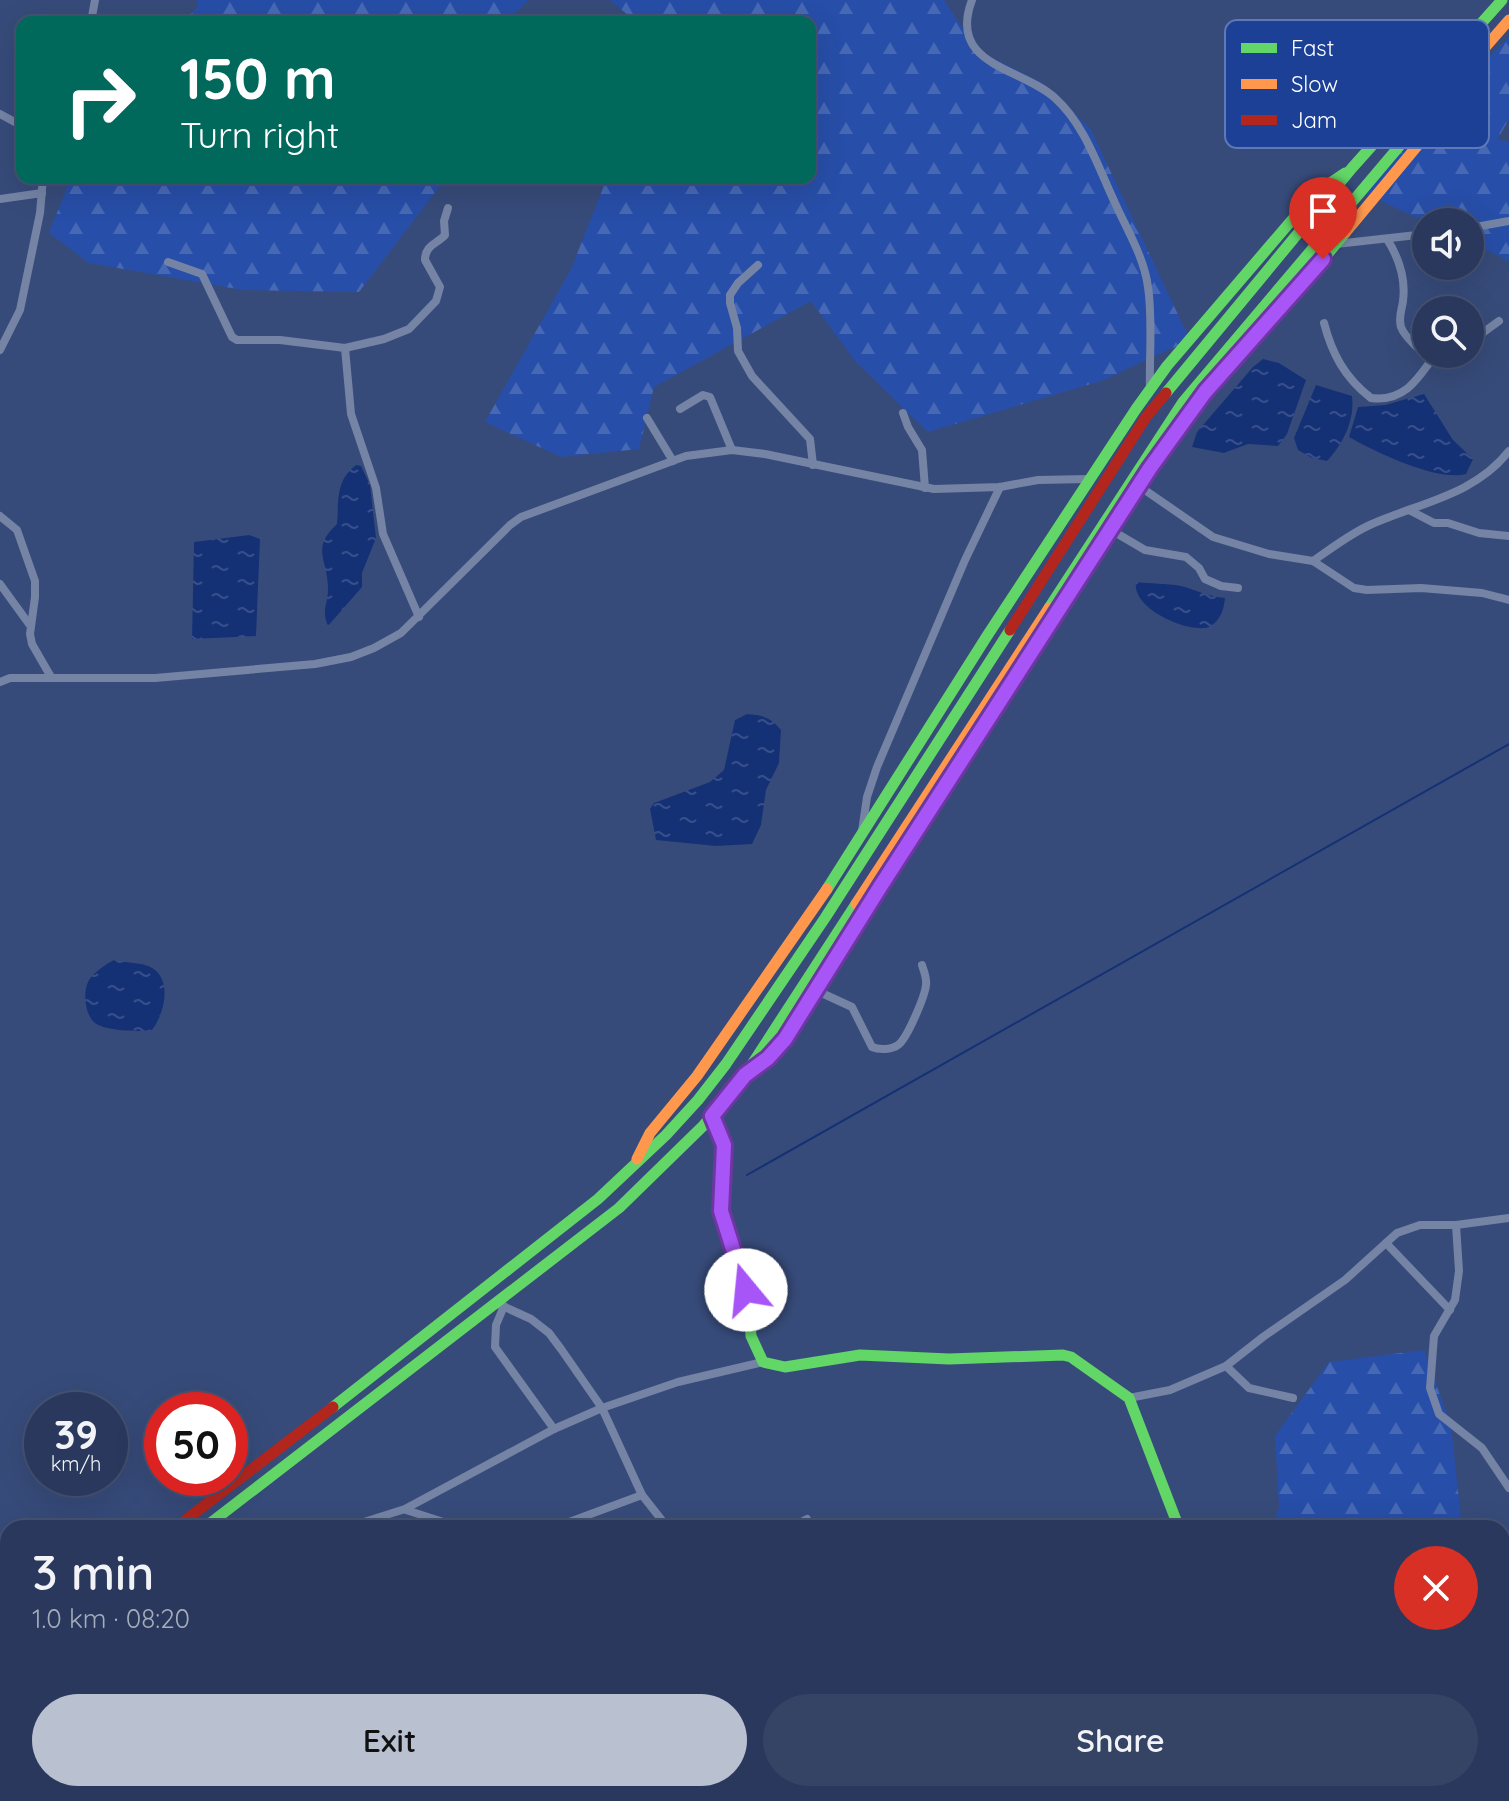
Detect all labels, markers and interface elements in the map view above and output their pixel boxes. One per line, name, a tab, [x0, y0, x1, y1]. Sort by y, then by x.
legend	[1225, 20, 1489, 148]
text: Fast	[1291, 34, 1334, 62]
text: 150 m	[180, 43, 336, 113]
icon: right	[48, 48, 152, 152]
text: Slow	[1291, 70, 1338, 98]
text: Jam	[1291, 106, 1337, 134]
text: Turn right	[180, 112, 339, 157]
pin	[1289, 177, 1357, 259]
icon: arrive	[1301, 189, 1345, 233]
map controls	[1412, 208, 1484, 368]
button: sound	[1412, 208, 1484, 280]
button: search	[1412, 296, 1484, 368]
position arrow	[704, 1248, 788, 1332]
speed limit sign: 50	[144, 1392, 248, 1496]
text: 39	[54, 1409, 98, 1459]
text: km/h	[51, 1451, 101, 1476]
text: 3 min	[32, 1542, 154, 1602]
button: close	[1394, 1546, 1478, 1630]
text: 1.0 km · 08:20	[32, 1602, 190, 1635]
button: Exit	[32, 1694, 747, 1786]
button: Share	[763, 1694, 1478, 1786]

